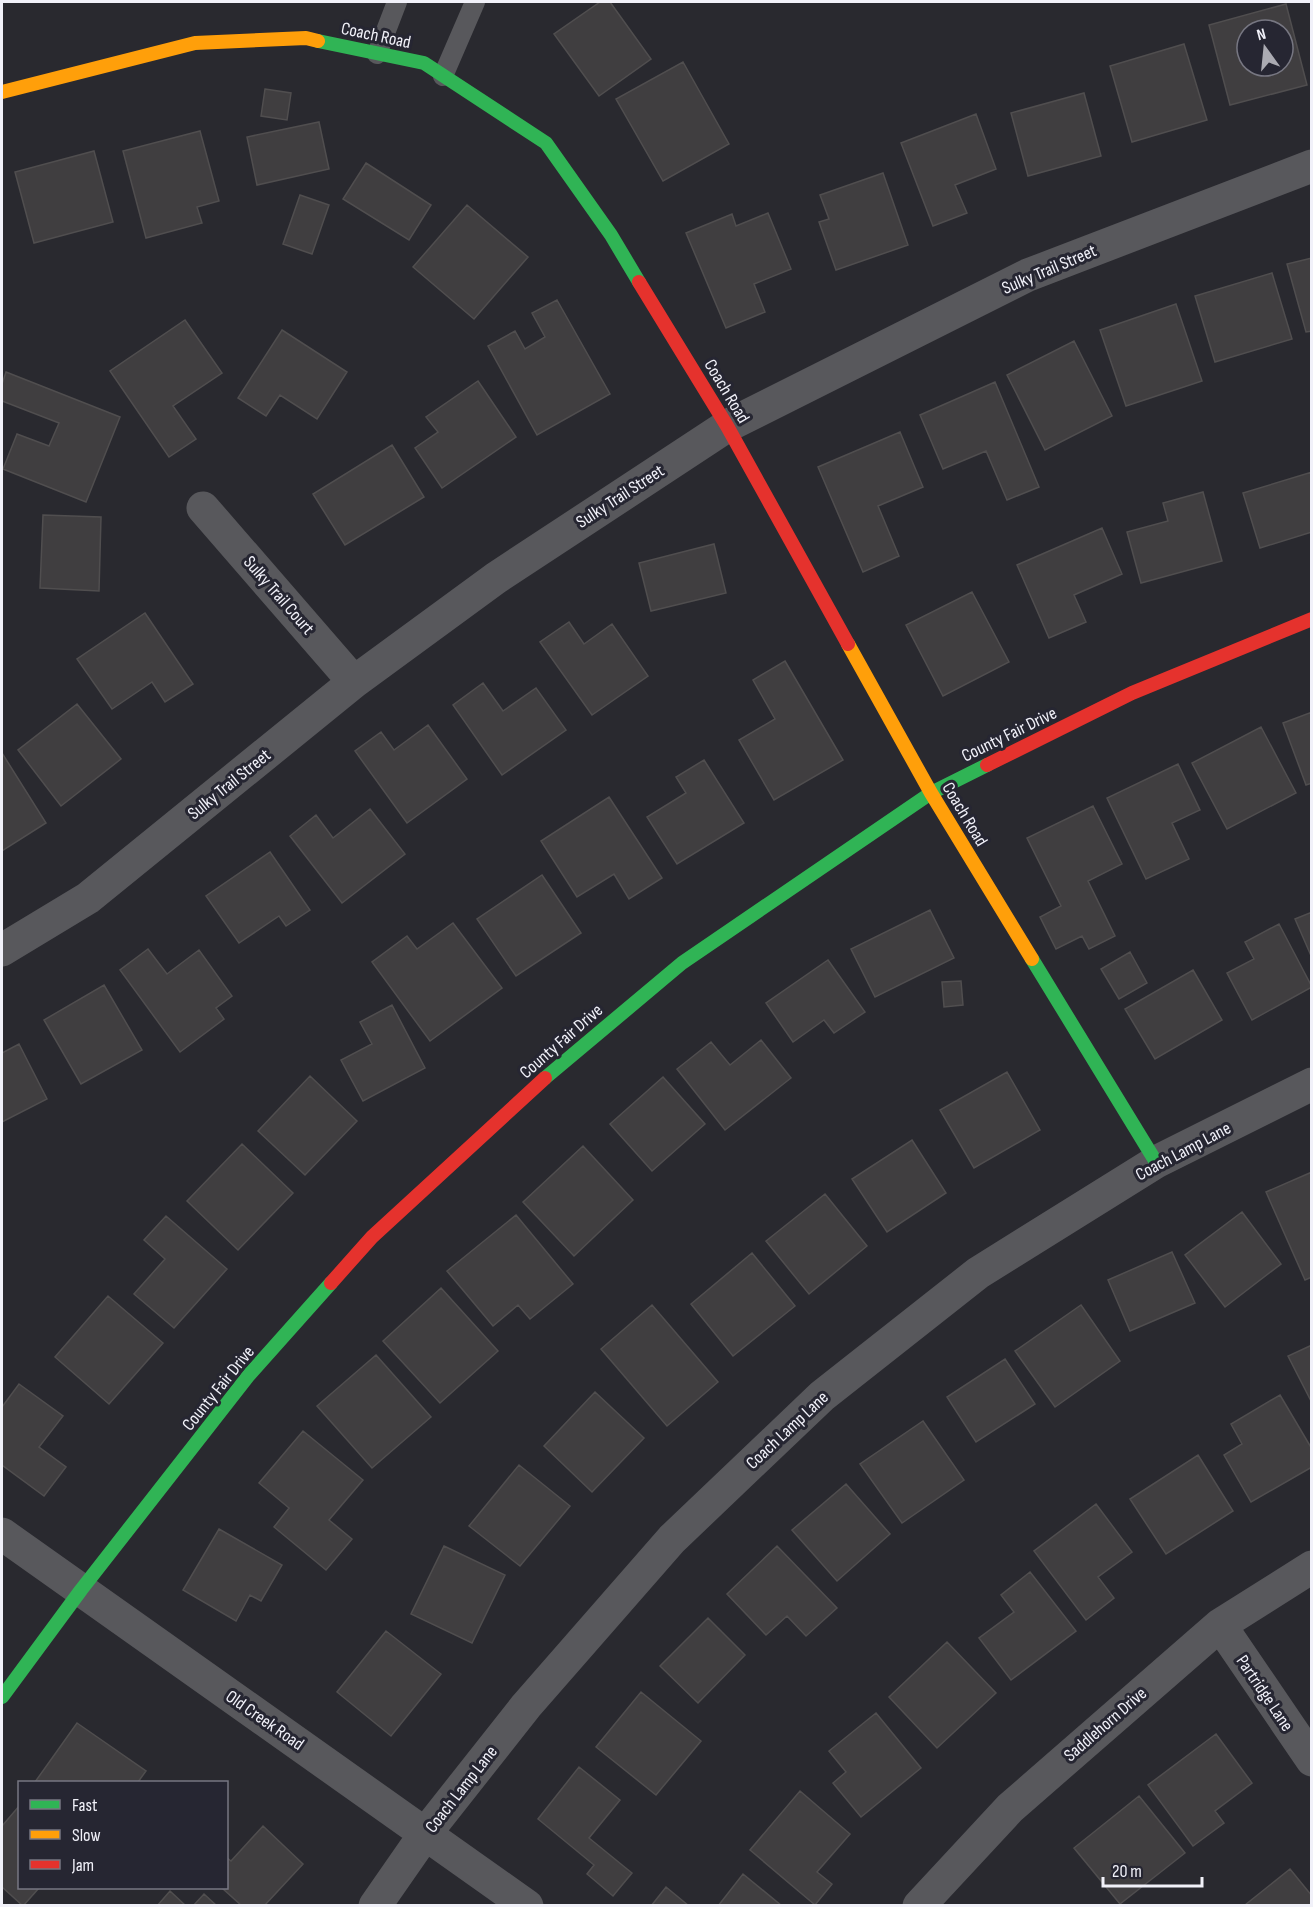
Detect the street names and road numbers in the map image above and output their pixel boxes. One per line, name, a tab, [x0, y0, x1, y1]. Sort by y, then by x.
street label: Coach Road	[339, 18, 413, 53]
street label: Sulky Trail Street	[999, 240, 1100, 299]
street label: Coach Road	[699, 356, 754, 427]
street label: Sulky Trail Street	[572, 460, 669, 533]
street label: Sulky Trail Court	[239, 552, 319, 639]
street label: County Fair Drive	[958, 702, 1060, 766]
street label: Sulky Trail Street	[184, 744, 275, 824]
street label: Coach Road	[937, 779, 992, 850]
street label: County Fair Drive	[516, 1000, 607, 1083]
street label: Coach Lamp Lane	[1132, 1118, 1234, 1185]
street label: County Fair Drive	[178, 1342, 259, 1435]
street label: Coach Lamp Lane	[742, 1387, 833, 1474]
street label: Partridge Lane	[1232, 1651, 1298, 1735]
street label: Saddlehorn Drive	[1060, 1683, 1151, 1766]
street label: Old Creek Road	[222, 1686, 308, 1755]
street label: Coach Lamp Lane	[421, 1742, 502, 1837]

